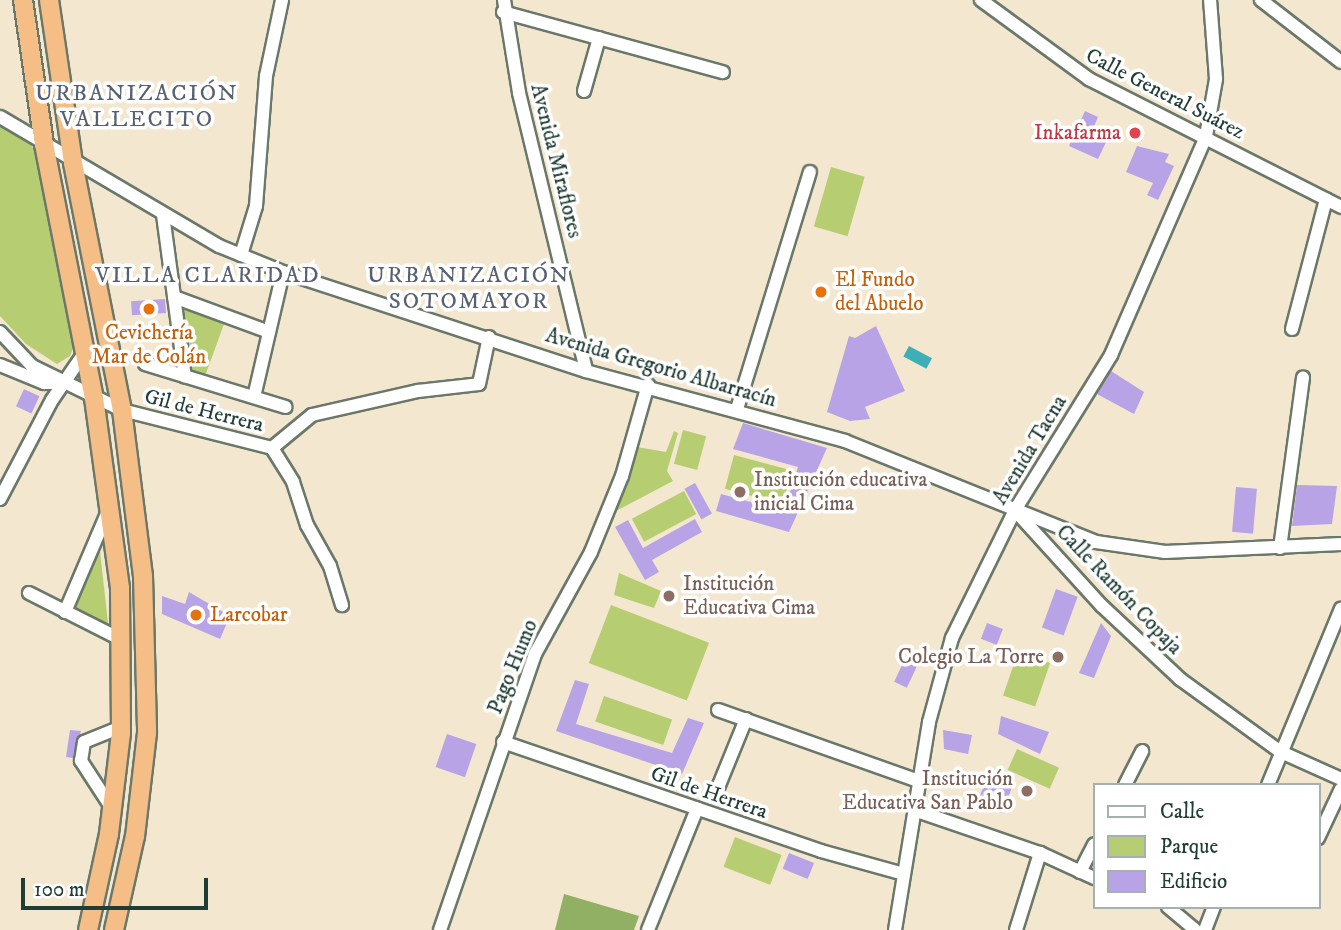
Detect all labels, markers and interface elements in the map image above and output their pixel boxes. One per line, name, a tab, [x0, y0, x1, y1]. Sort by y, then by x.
street label: Calle General Suárez	[1081, 43, 1249, 145]
district label: URBANIZACIÓN VALLECITO	[37, 80, 237, 134]
street label: Avenida Miraflores	[525, 81, 587, 241]
place label: Inkafarma	[1034, 120, 1121, 146]
marker: Inkafarma	[1127, 125, 1143, 141]
district label: VILLA CLARIDAD	[97, 262, 319, 290]
district label: URBANIZACIÓN SOTOMAYOR	[369, 262, 569, 316]
place label: El Fundo del Abuelo	[835, 267, 923, 317]
marker: El Fundo del Abuelo	[813, 284, 829, 300]
marker: Cevichería Mar de Colán	[141, 301, 157, 317]
place label: Cevichería Mar de Colán	[92, 320, 206, 370]
street label: Avenida Gregorio Albarracín	[543, 323, 779, 413]
street label: Gil de Herrera	[142, 384, 266, 438]
street label: Avenida Tacna	[988, 391, 1072, 509]
place label: Institución educativa inicial Cima	[754, 467, 927, 517]
marker: Institución educativa inicial Cima	[732, 484, 748, 500]
street label: Calle Ramón Copaja	[1051, 520, 1187, 660]
place label: Institución Educativa Cima	[683, 571, 815, 621]
marker: Institución Educativa Cima	[661, 588, 677, 604]
place label: Larcobar	[210, 602, 288, 628]
marker: Larcobar	[188, 607, 204, 623]
street label: Pago Humo	[483, 616, 543, 718]
place label: Colegio La Torre	[898, 644, 1044, 670]
marker: Colegio La Torre	[1050, 649, 1066, 665]
street label: Gil de Herrera	[647, 761, 771, 825]
place label: Institución Educativa San Pablo	[842, 766, 1013, 816]
marker: Institución Educativa San Pablo	[1019, 783, 1035, 799]
legend	[1092, 783, 1320, 909]
text: Calle	[1160, 799, 1204, 825]
text: Parque	[1160, 834, 1218, 860]
scale bar	[24, 864, 212, 908]
text: Edificio	[1160, 869, 1227, 895]
text: 100 m	[34, 877, 85, 903]

